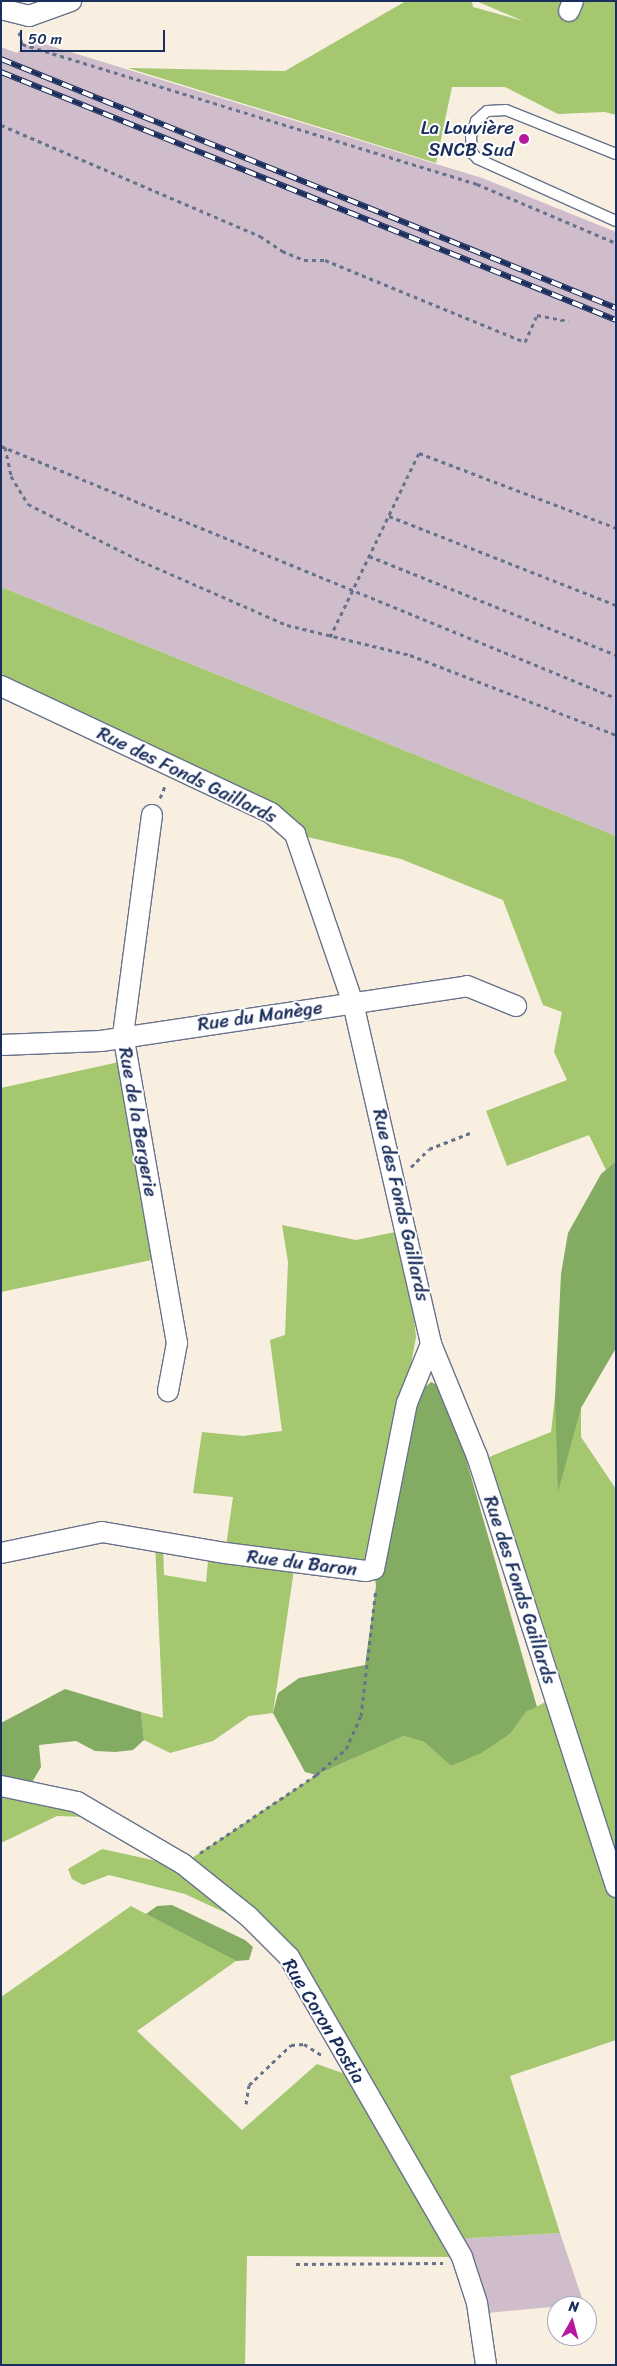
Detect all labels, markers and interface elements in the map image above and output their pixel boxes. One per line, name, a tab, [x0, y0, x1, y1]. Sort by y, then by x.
scale bar	[22, 20, 168, 52]
text: 50 m	[28, 26, 62, 52]
place label: La Louvière SNCB Sud	[421, 117, 514, 161]
marker: La Louvière SNCB Sud	[518, 133, 530, 145]
street label: Rue des Fonds Gaillards	[94, 722, 280, 828]
street label: Rue du Manège	[196, 996, 324, 1036]
street label: Rue de la Bergerie	[114, 1045, 162, 1199]
street label: Rue des Fonds Gaillards	[368, 1107, 434, 1303]
street label: Rue des Fonds Gaillards	[479, 1493, 561, 1687]
street label: Rue du Baron	[246, 1545, 358, 1581]
street label: Rue Coron Postia	[277, 1954, 371, 2088]
text: N	[567, 2294, 580, 2320]
north arrow	[547, 2296, 597, 2346]

